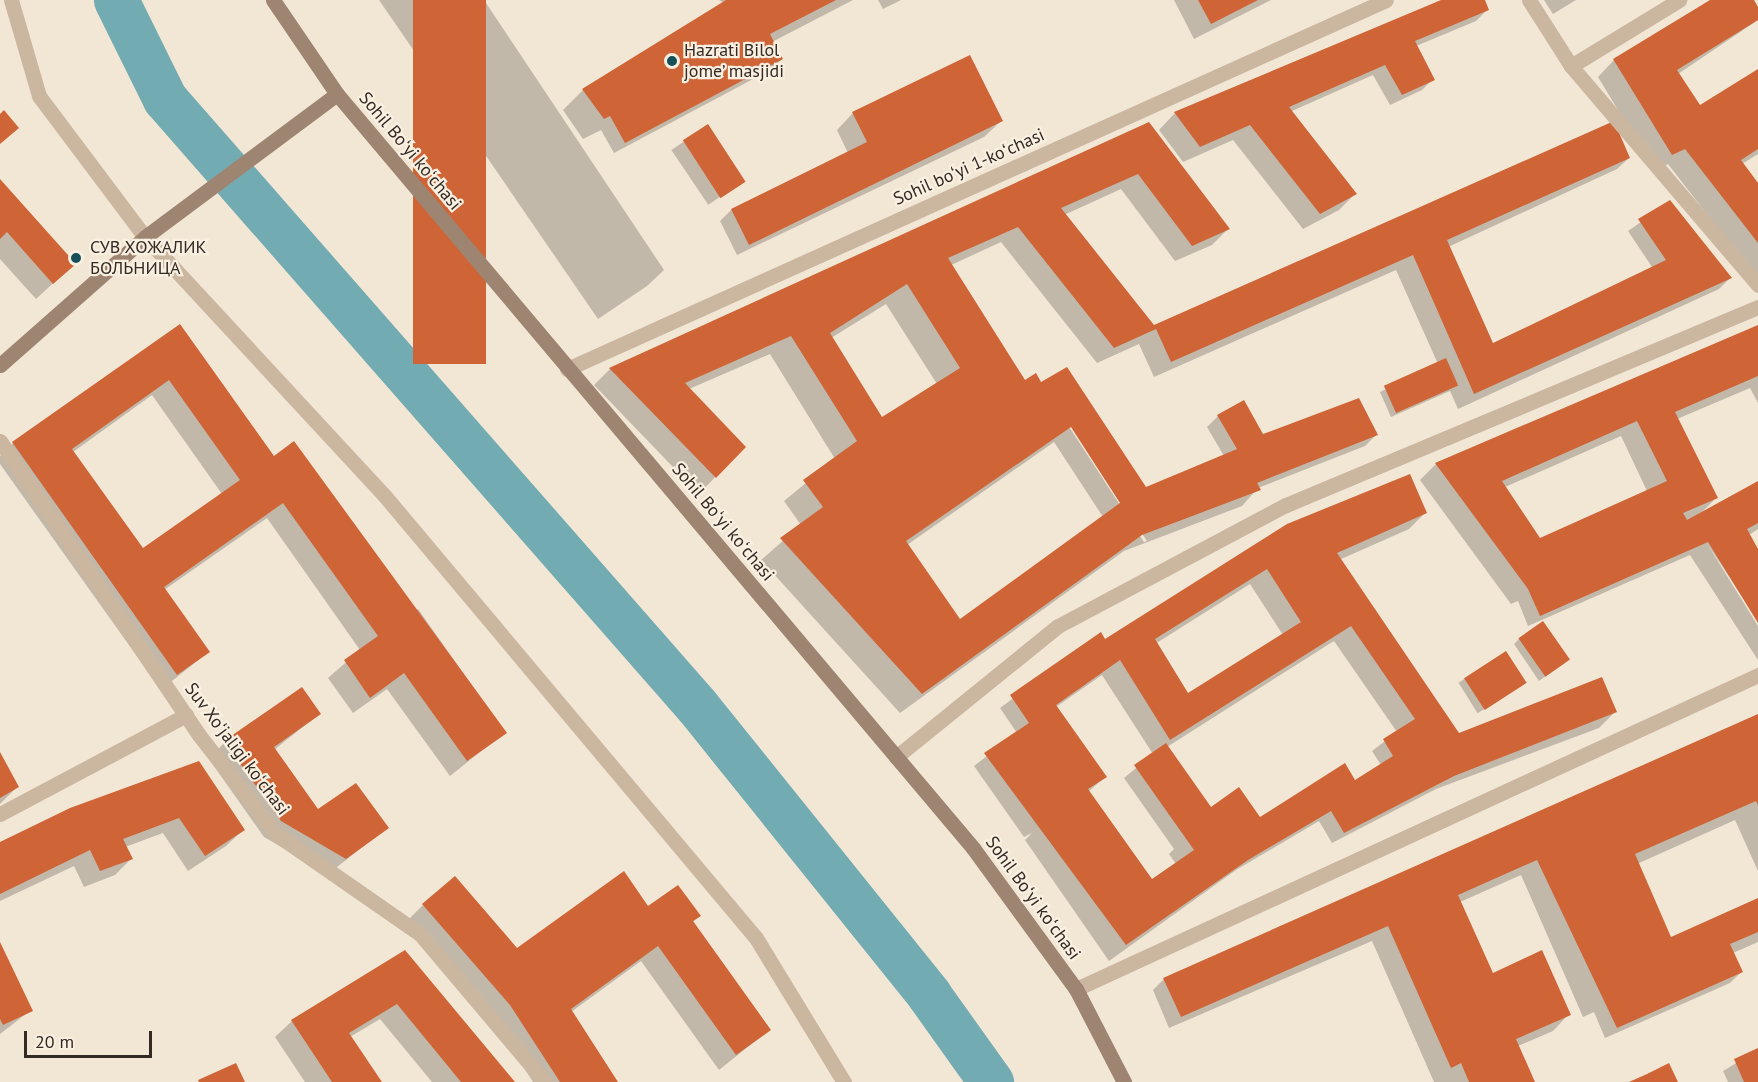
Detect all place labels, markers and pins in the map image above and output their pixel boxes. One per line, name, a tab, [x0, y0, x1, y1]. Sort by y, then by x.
place label: Hazrati Bilol jome’ masjidi	[684, 40, 786, 82]
marker: Hazrati Bilol jome’ masjidi	[665, 54, 679, 68]
place label: СУВ ХОЖАЛИК БОЛЬНИЦА	[90, 237, 207, 280]
marker: СУВ ХОЖАЛИК БОЛЬНИЦА	[67, 249, 85, 267]

